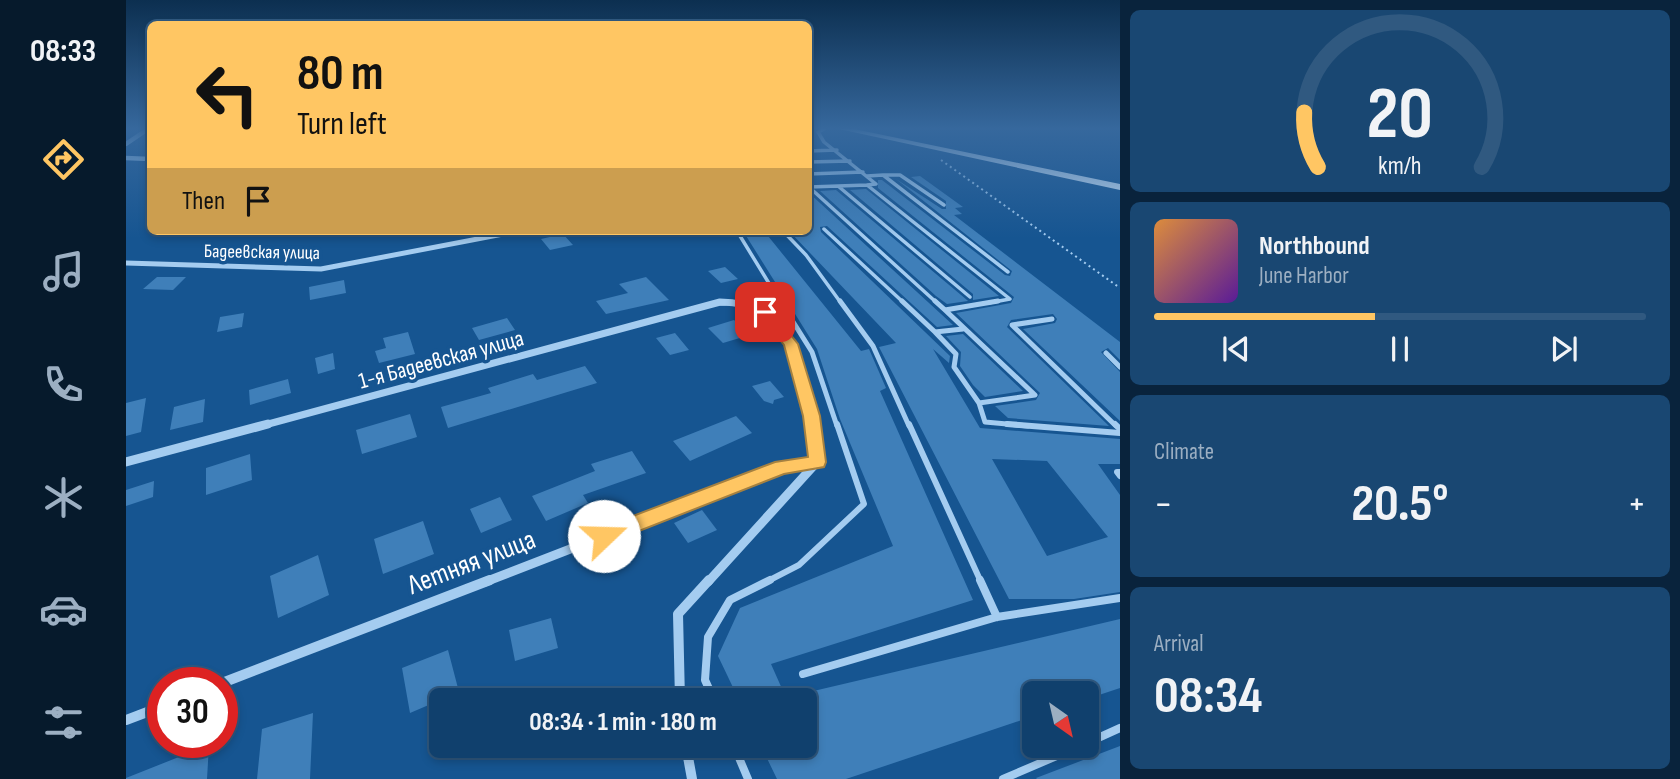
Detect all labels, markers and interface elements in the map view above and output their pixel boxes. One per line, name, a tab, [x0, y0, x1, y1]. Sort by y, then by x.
text: 08:33	[30, 32, 96, 71]
text: 80 m	[297, 45, 384, 104]
icon: left	[182, 49, 273, 140]
text: 20	[1367, 72, 1433, 160]
text: Turn left	[297, 105, 387, 144]
icon: directions	[39, 135, 88, 184]
text: km/h	[1378, 151, 1422, 182]
icon: arrive	[239, 182, 277, 220]
text: Then	[182, 186, 225, 217]
text: Northbound	[1259, 231, 1370, 262]
street label: Бадеевская улица	[204, 240, 320, 265]
icon: music	[39, 247, 88, 296]
text: June Harbor	[1259, 262, 1349, 290]
pin	[735, 282, 795, 342]
icon: arrive	[746, 293, 784, 331]
street label: 1-я Бадеевская улица	[356, 324, 527, 395]
icon: previous	[1217, 330, 1255, 368]
icon: pause	[1381, 330, 1419, 368]
icon: next	[1545, 330, 1583, 368]
icon: phone	[39, 360, 88, 409]
text: Climate	[1154, 438, 1214, 466]
icon: climate	[39, 473, 88, 522]
text: 20.5°	[1351, 473, 1449, 536]
text: −	[1154, 482, 1173, 527]
text: +	[1627, 482, 1646, 527]
position arrow	[567, 499, 641, 573]
street label: Летняя улица	[402, 523, 540, 602]
icon: car	[39, 585, 88, 634]
text: Arrival	[1154, 630, 1203, 658]
text: 08:34	[1154, 665, 1262, 728]
speed limit sign: 30	[147, 667, 238, 758]
north arrow	[1022, 681, 1099, 758]
map controls	[1022, 681, 1099, 758]
icon: filters	[39, 698, 88, 747]
text: 08:34 · 1 min · 180 m	[529, 707, 717, 738]

